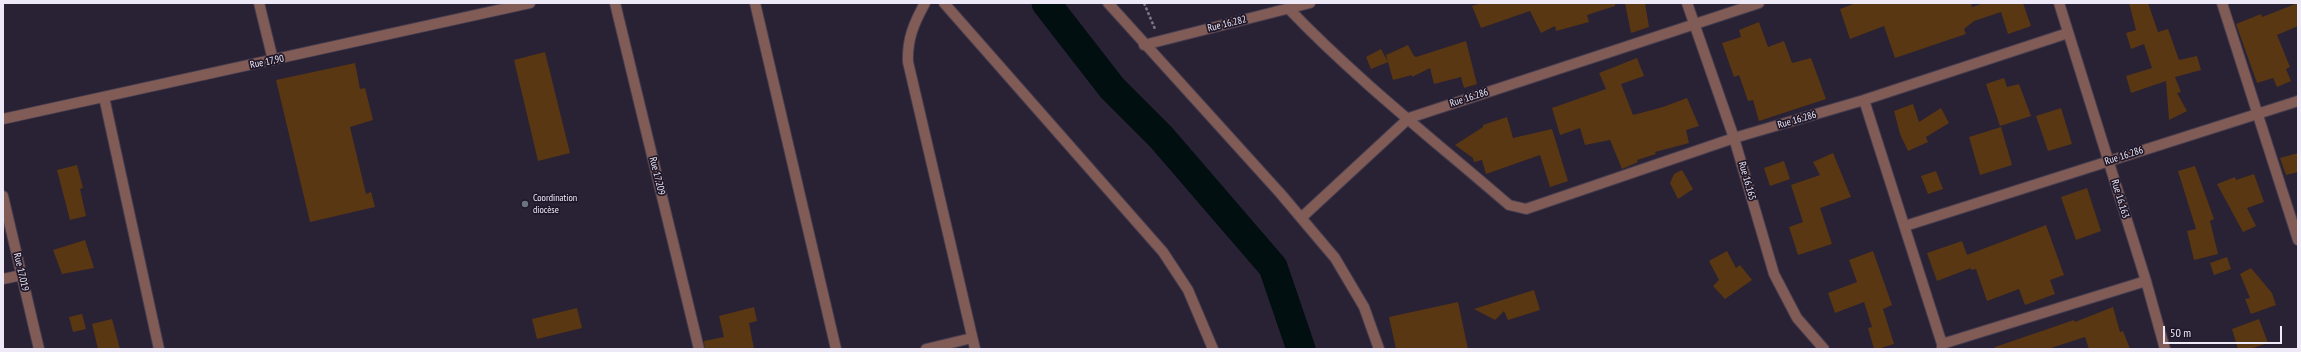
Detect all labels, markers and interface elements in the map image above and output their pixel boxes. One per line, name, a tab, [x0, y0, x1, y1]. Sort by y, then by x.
street label: Rue 16.282	[1206, 13, 1248, 35]
street label: Rue 17.90	[249, 53, 285, 71]
street label: Rue 16.286	[1448, 86, 1490, 110]
street label: Rue 16.286	[1776, 109, 1818, 131]
street label: Rue 16.286	[2103, 144, 2145, 168]
street label: Rue 17.209	[646, 156, 668, 196]
street label: Rue 16.165	[1736, 160, 1758, 202]
street label: Rue 16.163	[2108, 178, 2132, 220]
place label: Coordination diocèse	[533, 192, 577, 216]
marker: Coordination diocèse	[520, 199, 530, 209]
street label: Rue 17.019	[11, 252, 31, 292]
scale bar	[2165, 318, 2284, 344]
text: 50 m	[2170, 325, 2191, 340]

